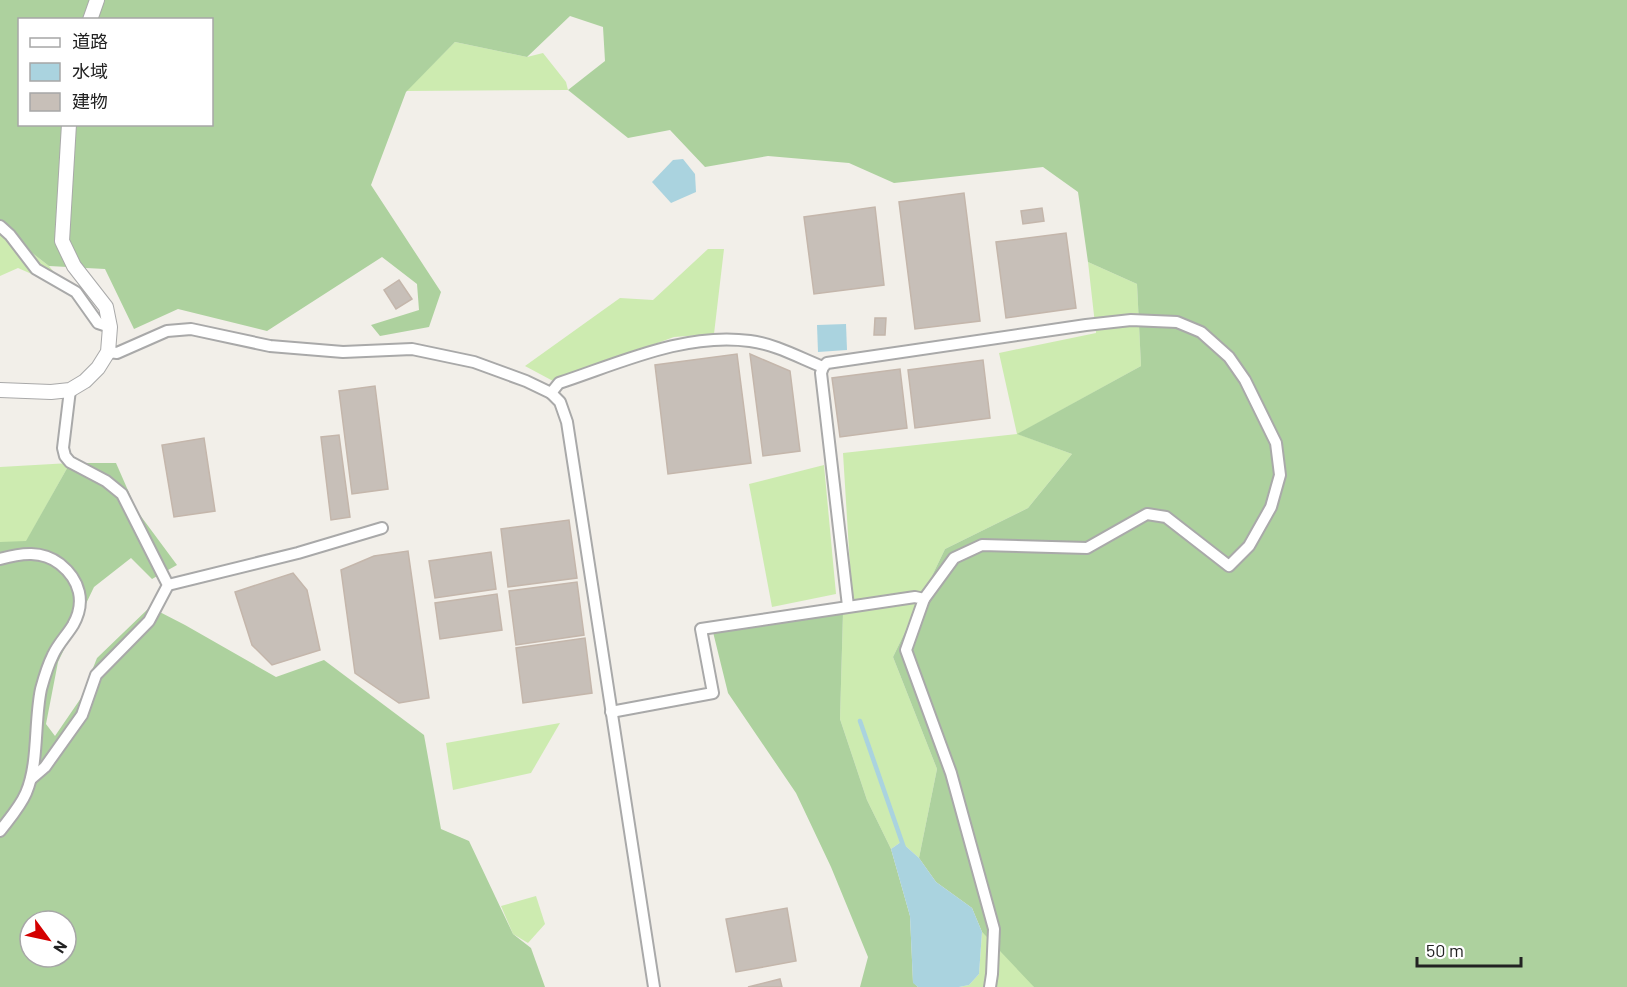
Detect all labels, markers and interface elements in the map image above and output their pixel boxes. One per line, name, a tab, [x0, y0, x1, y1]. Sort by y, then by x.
legend	[18, 18, 213, 126]
text: 道路	[72, 30, 108, 52]
text: 水域	[72, 60, 108, 82]
text: 建物	[72, 90, 108, 112]
north arrow	[18, 909, 78, 969]
scale bar	[1417, 930, 1520, 968]
text: N	[50, 938, 72, 957]
text: 50 m	[1426, 939, 1464, 961]

